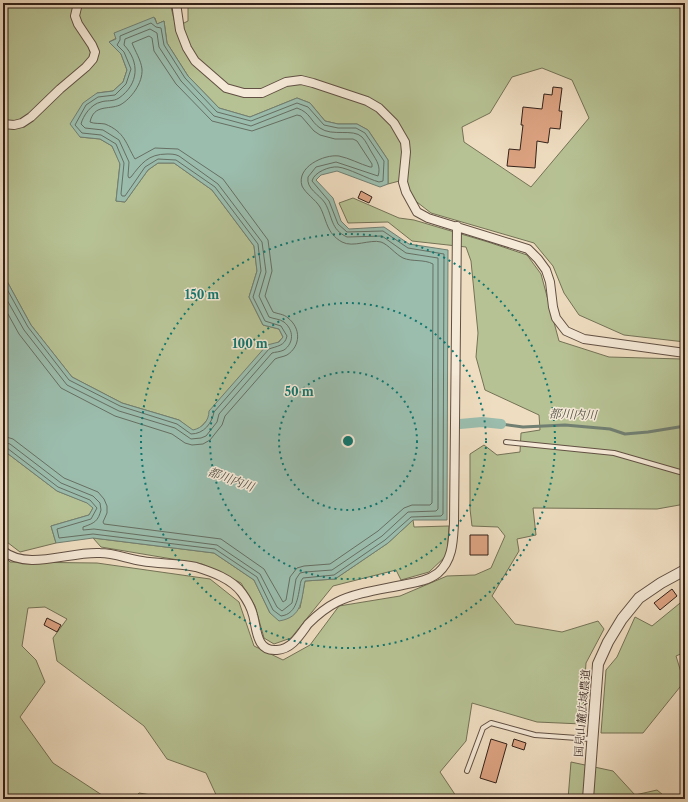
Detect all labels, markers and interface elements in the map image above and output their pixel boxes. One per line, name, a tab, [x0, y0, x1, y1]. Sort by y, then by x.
text: 150 m	[185, 287, 219, 302]
text: 100 m	[232, 336, 268, 351]
text: 50 m	[284, 384, 314, 399]
water label: 都川内川	[549, 406, 599, 422]
centre of rings	[341, 434, 355, 448]
water label: 都川内川	[206, 464, 258, 495]
street label: 国見山麓広域農道	[571, 669, 593, 757]

